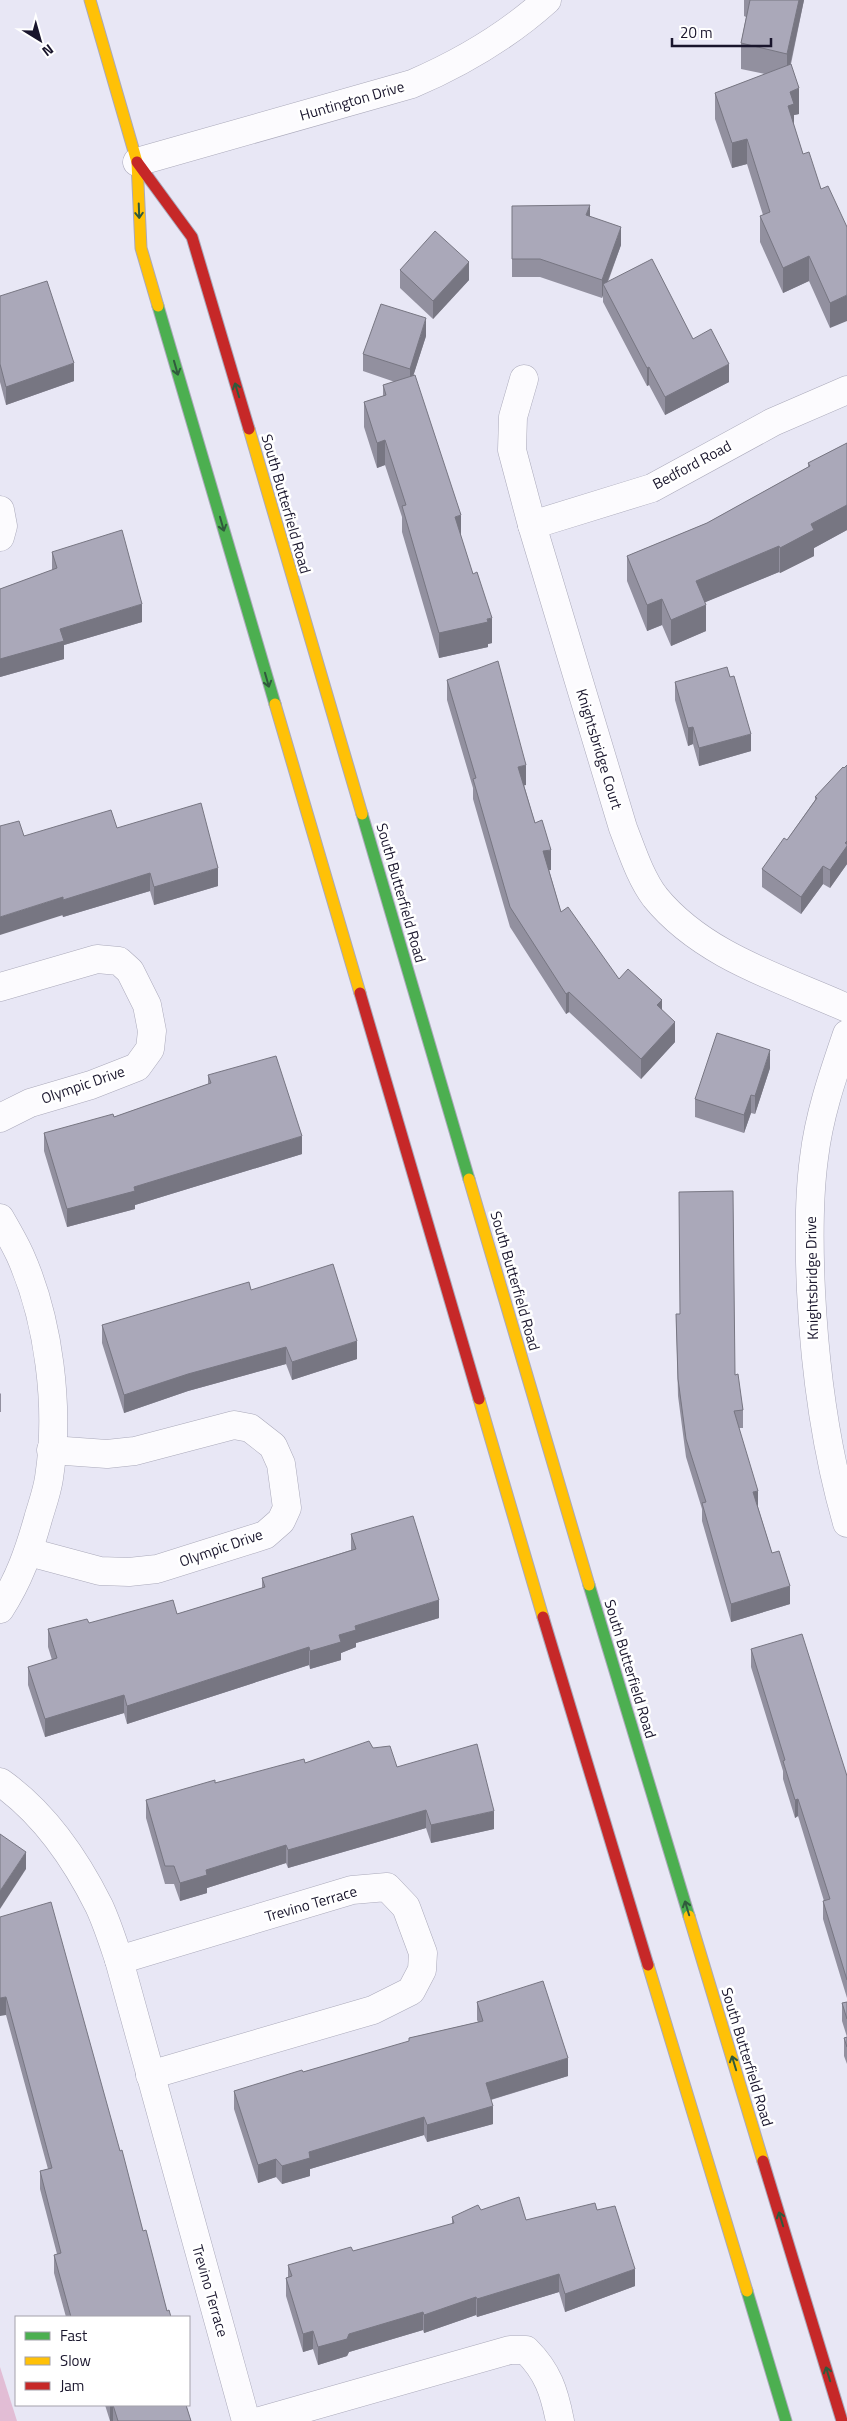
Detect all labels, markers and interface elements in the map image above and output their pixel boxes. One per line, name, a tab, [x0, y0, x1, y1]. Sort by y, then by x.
north arrow	[15, 15, 65, 65]
scale bar	[672, 15, 771, 47]
text: 20 m	[680, 21, 713, 44]
text: N	[38, 39, 58, 62]
street label: Huntington Drive	[297, 75, 407, 126]
one-way arrow	[135, 202, 144, 218]
one-way arrow	[171, 360, 181, 376]
one-way arrow	[231, 382, 241, 398]
street label: South Butterfield Road	[256, 431, 317, 576]
street label: Bedford Road	[648, 434, 735, 495]
one-way arrow	[217, 515, 227, 531]
one-way arrow	[263, 671, 273, 687]
street label: Knightsbridge Court	[570, 686, 629, 813]
street label: South Butterfield Road	[371, 820, 432, 965]
street label: Olympic Drive	[38, 1059, 128, 1110]
street label: South Butterfield Road	[485, 1208, 546, 1353]
street label: Knightsbridge Drive	[799, 1216, 824, 1340]
street label: Olympic Drive	[176, 1522, 266, 1573]
street label: South Butterfield Road	[598, 1597, 663, 1741]
street label: Trevino Terrace	[262, 1879, 360, 1928]
one-way arrow	[681, 1900, 691, 1916]
street label: South Butterfield Road	[715, 1985, 780, 2129]
one-way arrow	[728, 2056, 738, 2072]
one-way arrow	[775, 2211, 785, 2227]
street label: Trevino Terrace	[186, 2242, 235, 2340]
legend	[15, 2316, 190, 2406]
text: Fast	[60, 2324, 88, 2347]
text: Slow	[60, 2349, 91, 2372]
one-way arrow	[822, 2367, 832, 2383]
text: Jam	[60, 2374, 84, 2397]

